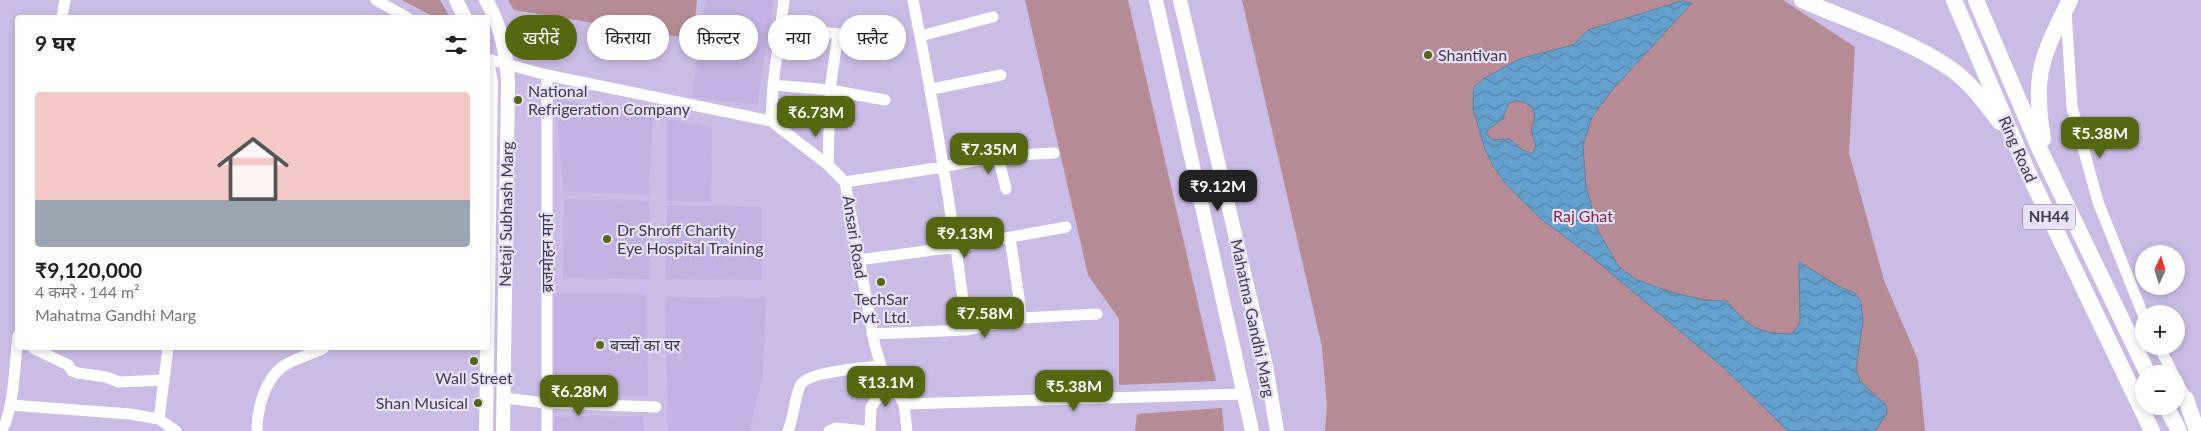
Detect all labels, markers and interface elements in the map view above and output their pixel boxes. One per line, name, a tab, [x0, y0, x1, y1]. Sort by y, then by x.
chip: खरीदें	[505, 15, 577, 60]
chip: किराया	[587, 15, 669, 60]
chip: फ़िल्टर	[679, 15, 758, 60]
chip: नया	[768, 15, 829, 60]
chip: फ़्लैट	[839, 15, 906, 60]
text: 9 घर	[35, 30, 75, 55]
icon: filters	[442, 31, 470, 59]
place label: Shantivan	[1438, 45, 1507, 64]
marker: Shantivan	[1422, 49, 1434, 61]
place label: National Refrigeration Company	[528, 81, 691, 118]
marker: National Refrigeration Company	[512, 94, 524, 106]
pin: ₹6.73M	[775, 96, 857, 138]
text: ₹6.73M	[788, 102, 844, 121]
street label: Ring Road	[1995, 113, 2041, 185]
pin: ₹5.38M	[2059, 116, 2141, 159]
text: ₹5.38M	[2072, 123, 2128, 142]
icon: home	[208, 124, 298, 214]
pin: ₹7.35M	[948, 132, 1030, 175]
text: ₹7.35M	[961, 139, 1017, 158]
street label: Netaji Subhash Marg	[495, 141, 516, 287]
pin: ₹9.12M	[1177, 170, 1259, 212]
text: ₹9.12M	[1190, 176, 1246, 195]
street label: Ansari Road	[840, 194, 871, 280]
road number: NH44	[2023, 204, 2075, 230]
park label: Raj Ghat	[1553, 206, 1613, 225]
street label: ब्रजमोहन मार्ग	[537, 213, 556, 292]
pin: ₹9.13M	[924, 216, 1006, 259]
place label: Dr Shroff Charity Eye Hospital Training	[617, 220, 764, 257]
text: ₹9.13M	[937, 223, 993, 242]
marker: Dr Shroff Charity Eye Hospital Training	[601, 233, 613, 245]
street label: Mahatma Gandhi Marg	[1227, 237, 1280, 399]
north arrow	[2135, 245, 2185, 295]
map controls	[2135, 245, 2185, 415]
text: ₹9,120,000	[35, 257, 142, 282]
marker: TechSar Pvt. Ltd.	[875, 276, 887, 288]
text: 4 कमरे · 144 m²	[35, 282, 140, 301]
place label: TechSar Pvt. Ltd.	[852, 289, 910, 326]
pin: ₹7.58M	[944, 296, 1026, 339]
text: ₹7.58M	[957, 303, 1013, 322]
text: Mahatma Gandhi Marg	[35, 305, 196, 324]
button: +	[2135, 305, 2185, 355]
place label: बच्चों का घर	[610, 335, 681, 354]
marker: बच्चों का घर	[594, 339, 606, 351]
marker: Wall Street	[468, 355, 480, 367]
button: −	[2135, 365, 2185, 415]
pin: ₹13.1M	[845, 366, 927, 408]
place label: Wall Street	[435, 368, 513, 387]
pin: ₹5.38M	[1033, 370, 1115, 412]
text: ₹13.1M	[858, 372, 914, 391]
pin: ₹6.28M	[538, 374, 620, 417]
text: ₹5.38M	[1046, 376, 1102, 395]
text: ₹6.28M	[551, 381, 607, 400]
place label: Shan Musical	[376, 393, 468, 412]
marker: Shan Musical	[472, 397, 484, 409]

